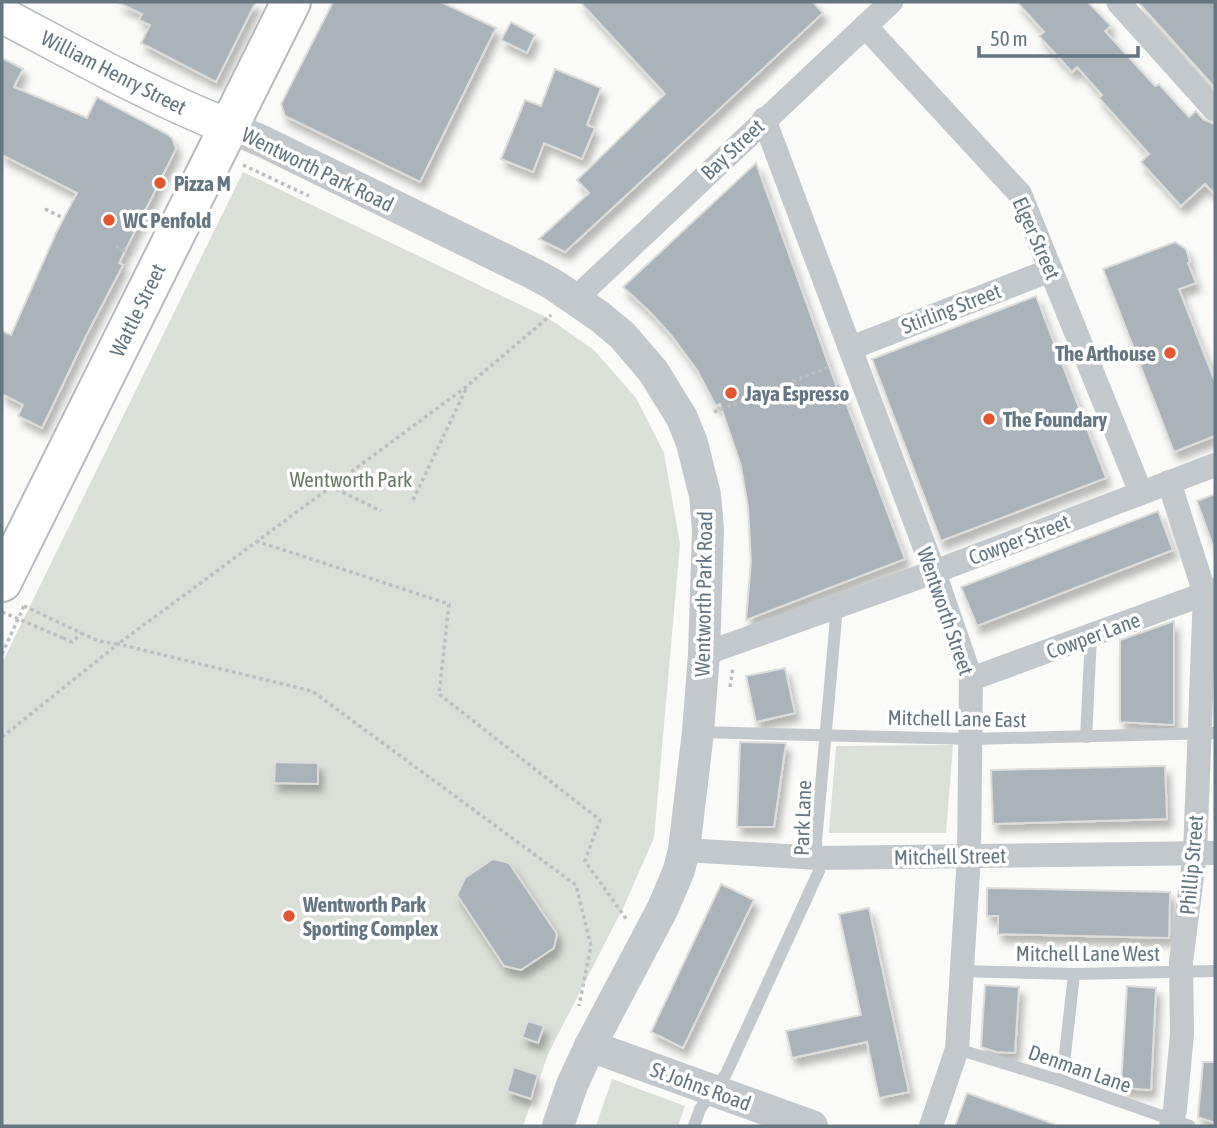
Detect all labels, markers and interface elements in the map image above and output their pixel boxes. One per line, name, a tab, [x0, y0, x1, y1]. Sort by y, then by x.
scale bar	[979, 14, 1138, 58]
street label: William Henry Street	[37, 25, 191, 119]
text: 50 m	[990, 26, 1028, 50]
street label: Bay Street	[696, 114, 768, 184]
street label: Wentworth Park Road	[238, 122, 398, 216]
place label: Pizza M	[174, 171, 231, 195]
marker: Pizza M	[152, 175, 168, 191]
street label: Elger Street	[1008, 193, 1066, 283]
place label: WC Penfold	[122, 208, 211, 232]
marker: WC Penfold	[101, 212, 117, 228]
street label: Wattle Street	[104, 260, 170, 360]
street label: Stirling Street	[898, 278, 1004, 338]
place label: The Arthouse	[1055, 341, 1156, 365]
marker: The Arthouse	[1162, 345, 1178, 361]
place label: Jaya Espresso	[744, 381, 849, 405]
marker: Jaya Espresso	[723, 385, 739, 401]
place label: The Foundary	[1003, 407, 1108, 431]
marker: The Foundary	[981, 411, 997, 427]
park label: Wentworth Park	[290, 467, 412, 491]
street label: Cowper Street	[965, 509, 1073, 569]
street label: Wentworth Park Road	[690, 511, 716, 677]
street label: Wentworth Street	[913, 544, 979, 678]
street label: Cowper Lane	[1043, 607, 1143, 663]
street label: Mitchell Lane East	[887, 705, 1027, 731]
street label: Park Lane	[789, 780, 815, 856]
street label: Phillip Street	[1175, 814, 1207, 916]
street label: Mitchell Street	[894, 843, 1006, 869]
place label: Wentworth Park Sporting Complex	[302, 892, 439, 940]
marker: Wentworth Park Sporting Complex	[281, 908, 297, 924]
street label: Mitchell Lane West	[1016, 941, 1160, 965]
street label: Denman Lane	[1025, 1039, 1135, 1097]
street label: St Johns Road	[648, 1057, 754, 1115]

